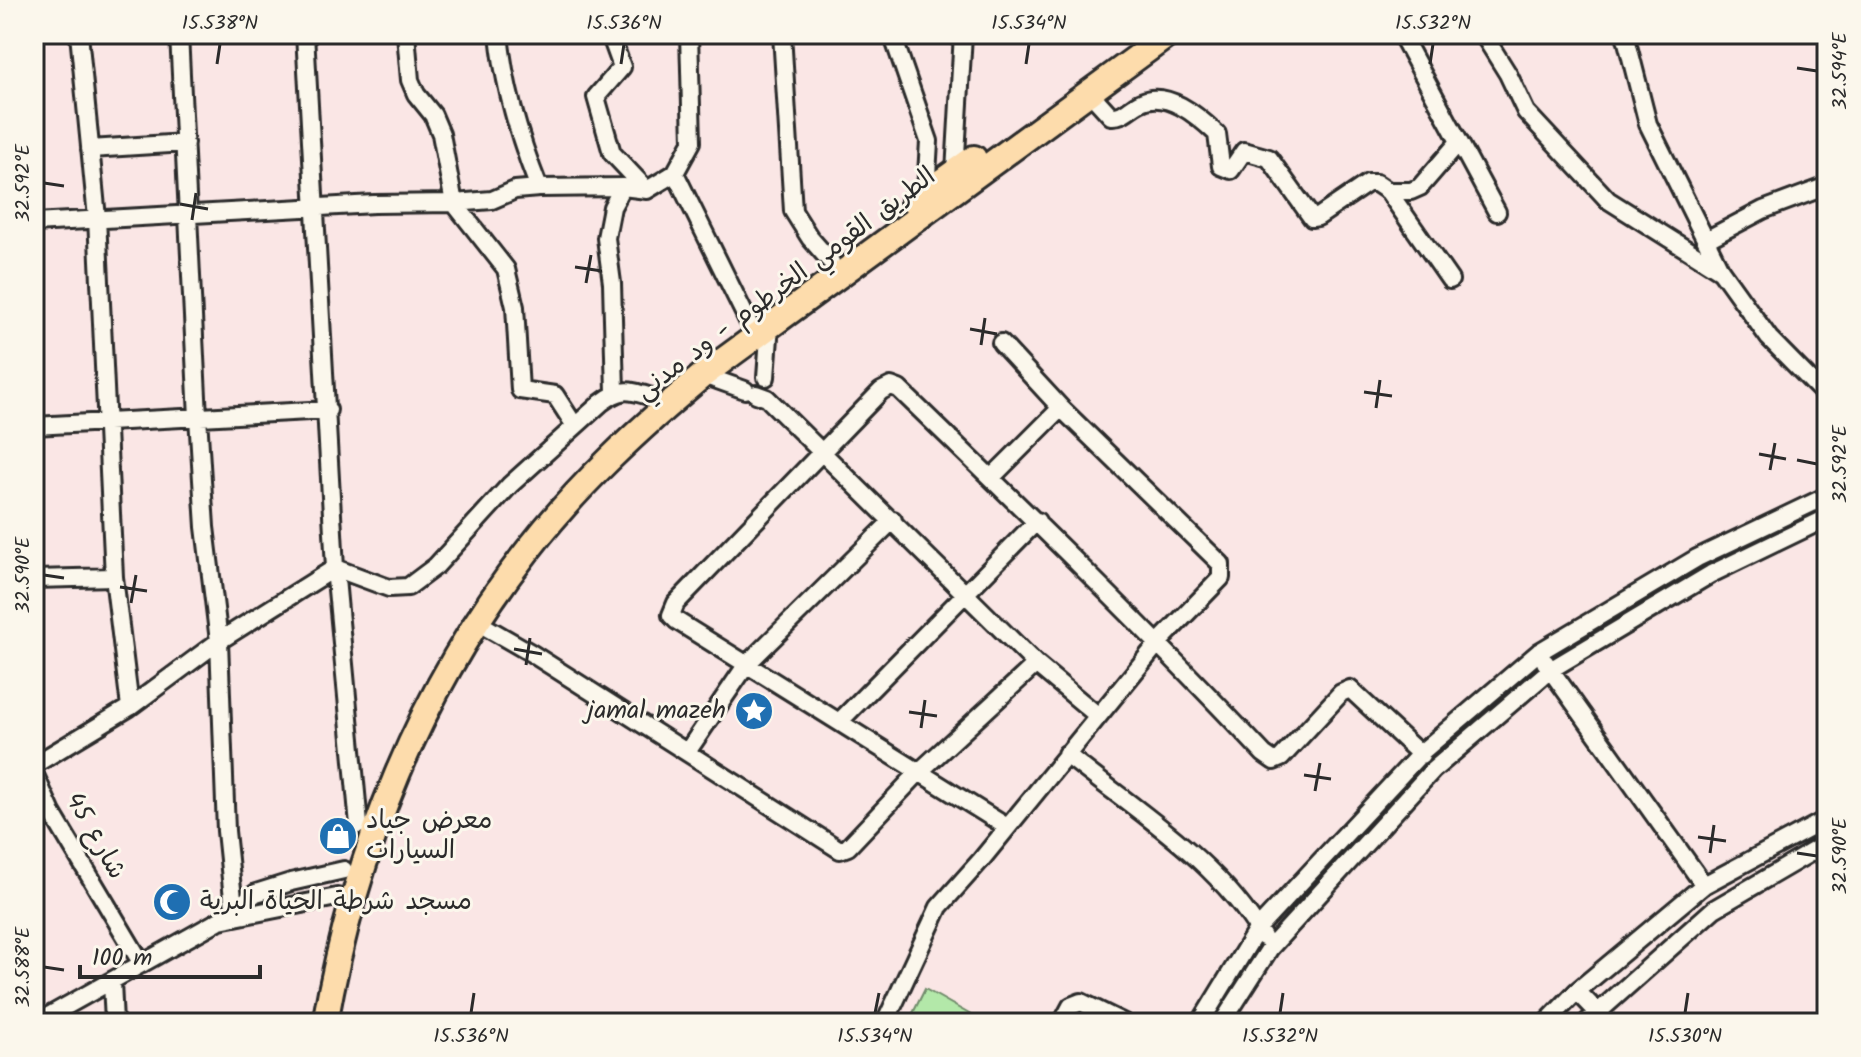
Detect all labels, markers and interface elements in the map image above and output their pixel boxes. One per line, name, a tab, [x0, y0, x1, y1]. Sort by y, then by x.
text: 15.538°N	[182, 8, 258, 40]
text: 15.536°N	[586, 8, 662, 40]
text: 15.534°N	[991, 8, 1067, 40]
text: 15.532°N	[1395, 8, 1471, 40]
text: 32.594°E	[1825, 31, 1857, 110]
text: 32.592°E	[8, 143, 40, 222]
street label: الطريق القومي الخرطوم - ود مدني	[627, 157, 945, 411]
text: 32.592°E	[1825, 424, 1857, 503]
text: 32.590°E	[8, 535, 40, 613]
place label: jamal mazeh	[582, 690, 726, 732]
place icon: jamal mazeh	[733, 690, 775, 732]
street label: شارع 45	[53, 784, 137, 888]
place label: معرض جياد السيارات	[366, 800, 492, 872]
shop icon: معرض جياد السيارات	[317, 815, 359, 857]
text: 32.590°E	[1825, 816, 1857, 894]
mosque icon: مسجد شرطة الحياة البرية	[151, 881, 193, 923]
place label: مسجد شرطة الحياة البرية	[200, 881, 472, 923]
text: 32.588°E	[8, 925, 40, 1008]
scale bar	[80, 929, 260, 979]
text: 100 m	[92, 939, 152, 978]
text: 15.536°N	[433, 1021, 509, 1053]
text: 15.534°N	[837, 1021, 913, 1053]
text: 15.532°N	[1242, 1021, 1318, 1053]
text: 15.530°N	[1648, 1021, 1722, 1053]

